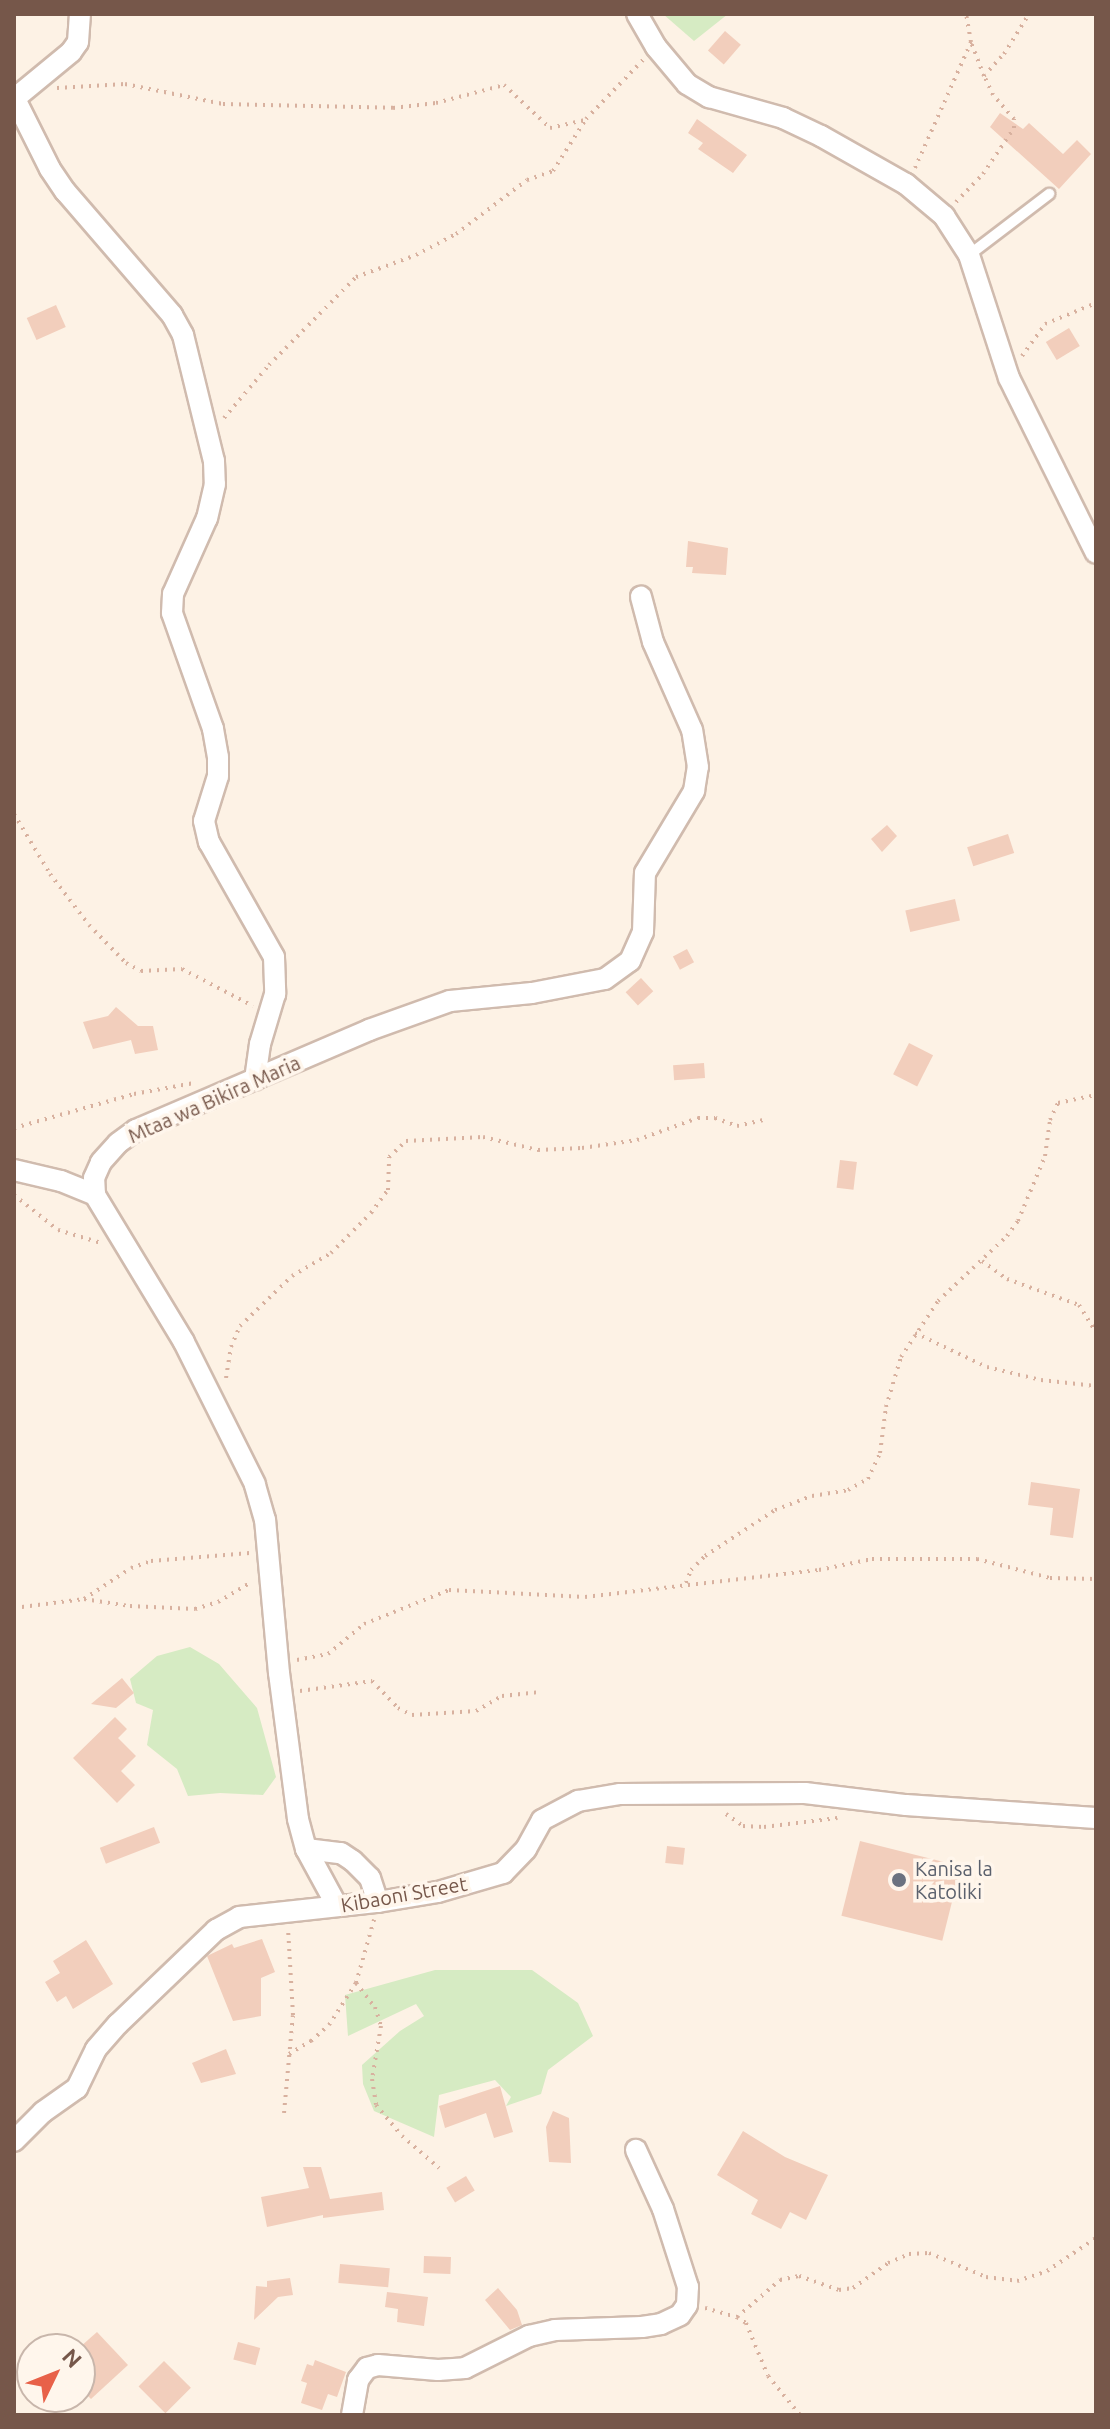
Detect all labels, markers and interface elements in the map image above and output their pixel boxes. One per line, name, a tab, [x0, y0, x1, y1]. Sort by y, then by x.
street label: Mtaa wa Bikira Maria	[124, 1050, 304, 1148]
place label: Kanisa la Katoliki	[915, 1856, 993, 1903]
street label: Kibaoni Street	[339, 1871, 469, 1917]
marker: Kanisa la Katoliki	[890, 1871, 908, 1889]
north arrow	[16, 2333, 96, 2413]
text: N	[58, 2343, 87, 2372]

